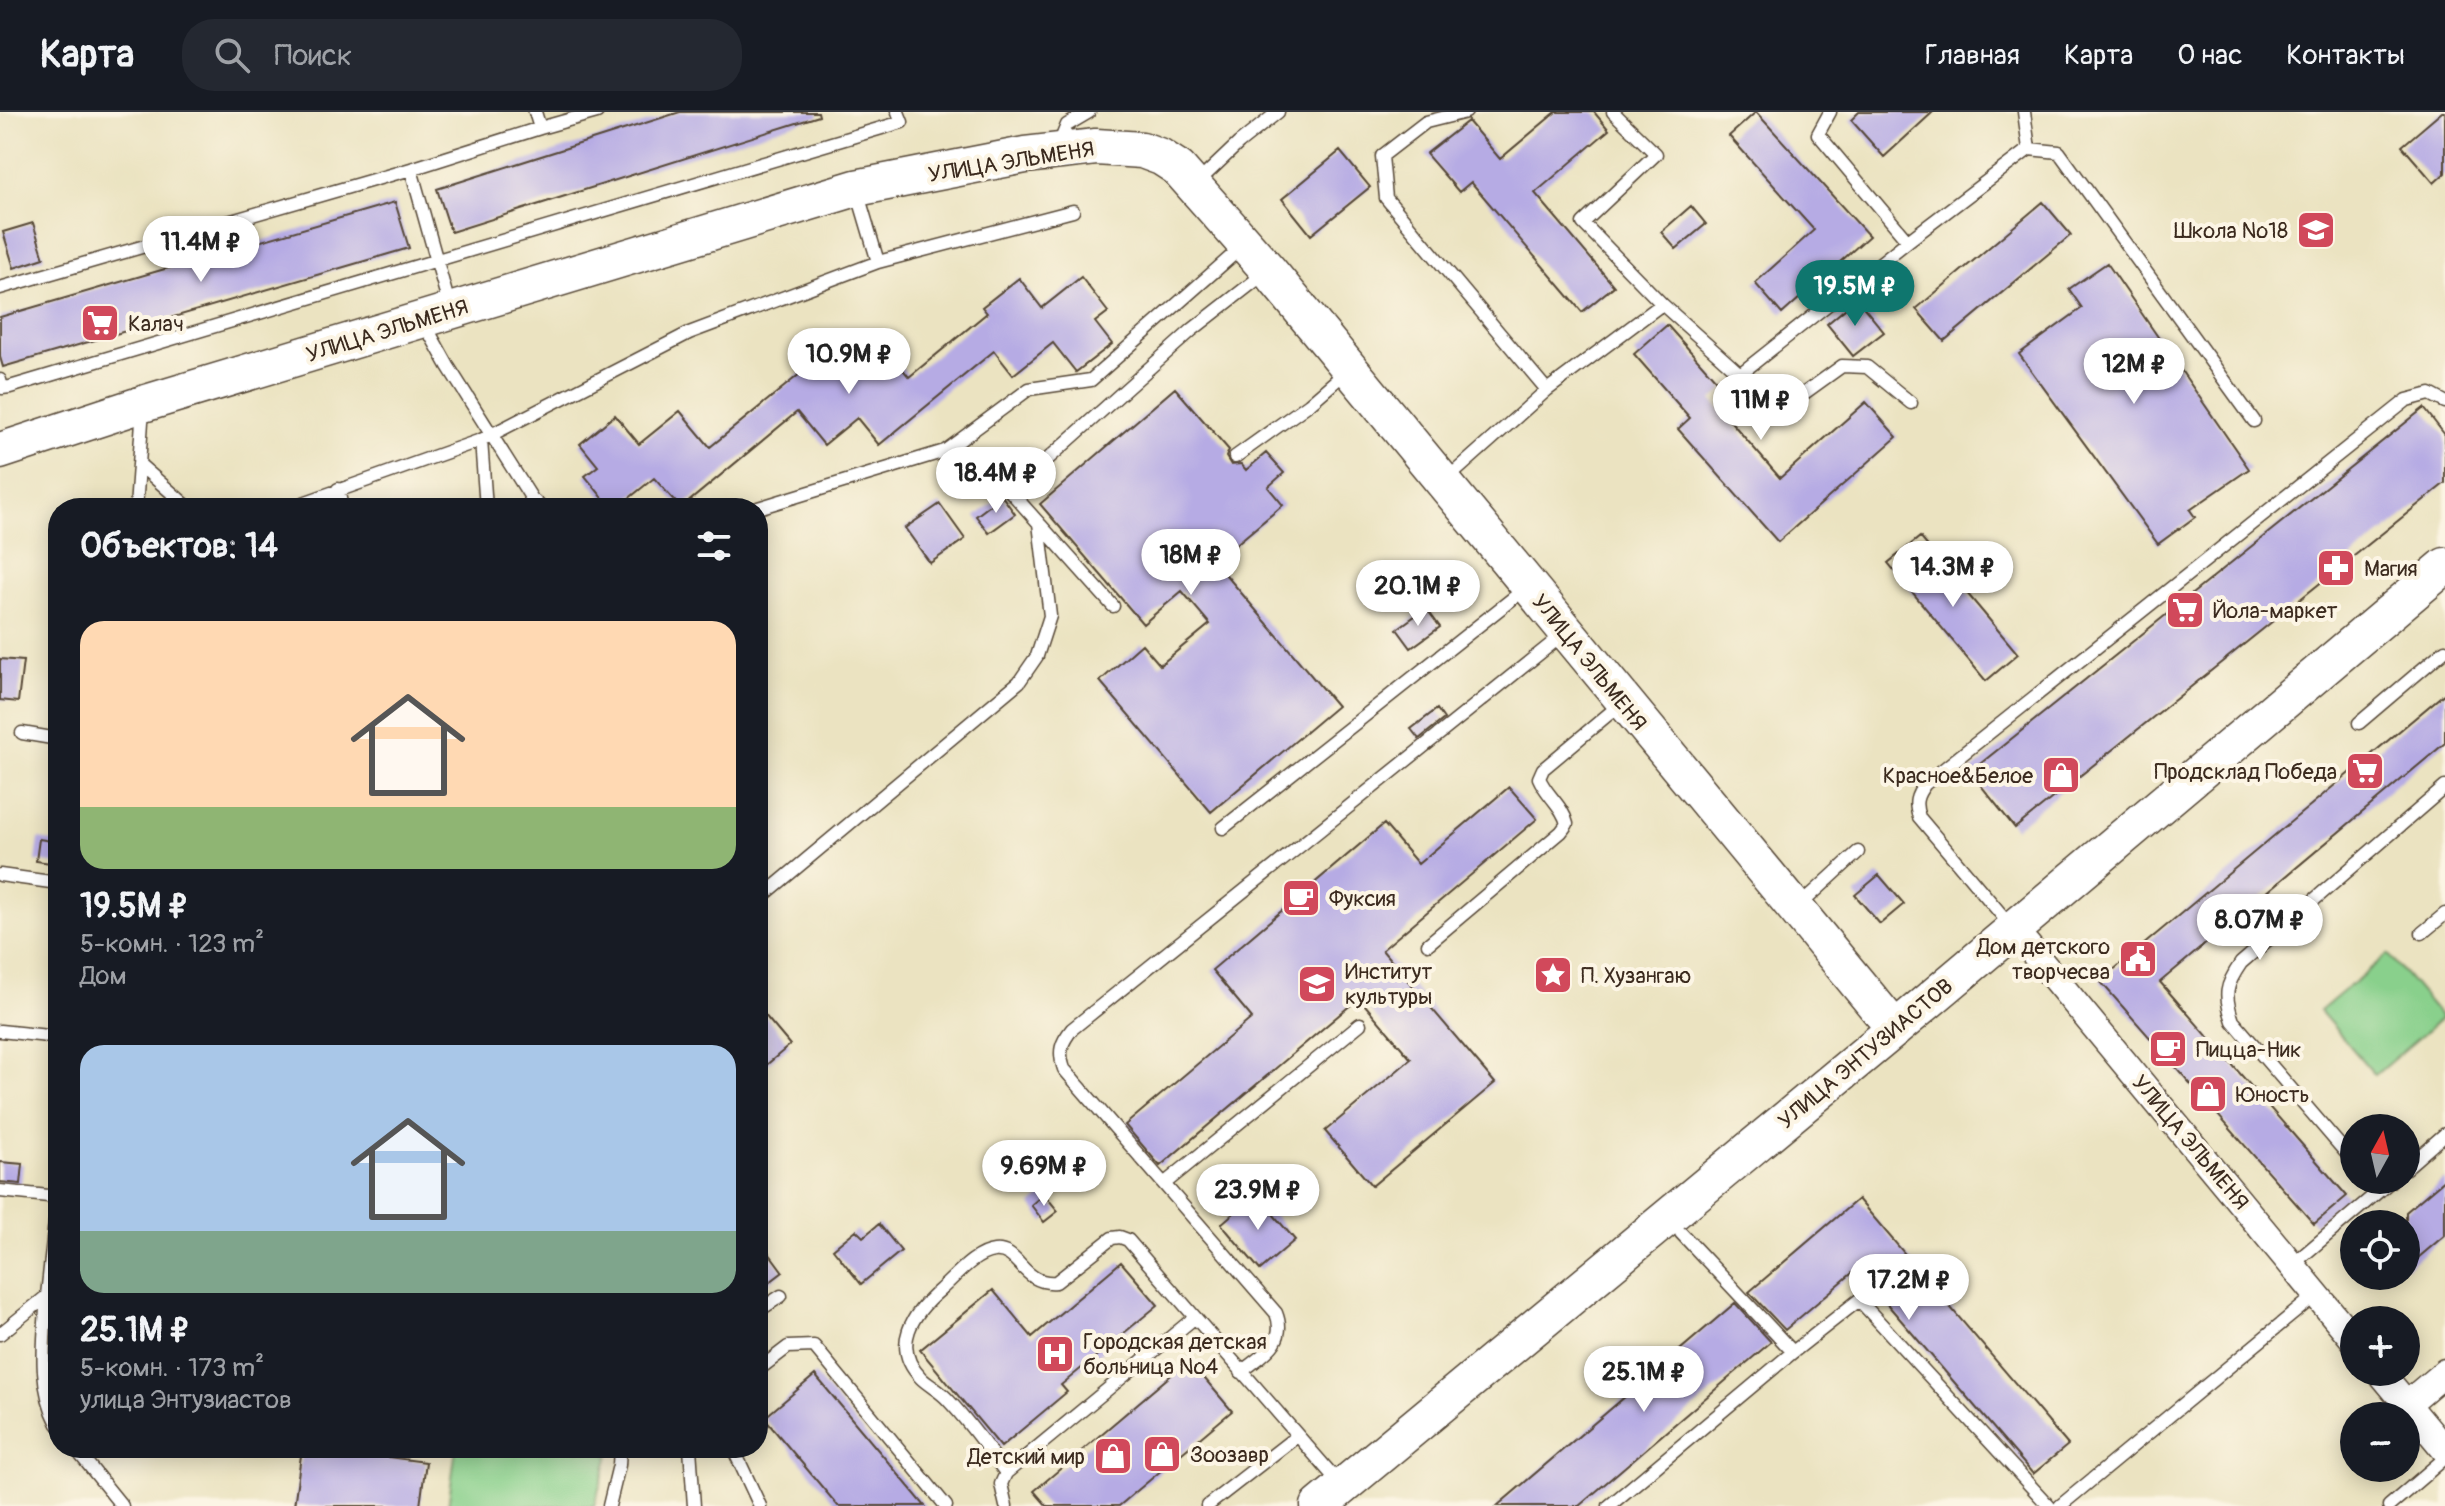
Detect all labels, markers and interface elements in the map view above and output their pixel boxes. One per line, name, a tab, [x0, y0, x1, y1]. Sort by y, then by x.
search box	[182, 19, 742, 91]
text: Карта	[40, 31, 134, 79]
icon: search	[210, 33, 254, 77]
text: Поиск	[274, 37, 352, 74]
text: Главная	[1925, 38, 2020, 73]
text: Карта	[2064, 38, 2133, 73]
text: О нас	[2177, 38, 2242, 73]
text: Контакты	[2286, 38, 2405, 73]
street label: УЛИЦА ЭЛЬМЕНЯ	[926, 135, 1096, 189]
school or university icon: Школа №18	[2295, 209, 2337, 251]
pin: 11.4M ₽	[127, 216, 275, 284]
place label: Школа №18	[2174, 217, 2288, 245]
text: 11.4M ₽	[160, 226, 242, 258]
pin: 19.5M ₽	[1781, 260, 1929, 328]
text: 19.5M ₽	[1813, 270, 1897, 302]
street label: УЛИЦА ЭЛЬМЕНЯ	[303, 293, 472, 369]
supermarket icon: Калач	[79, 302, 121, 344]
place label: Калач	[128, 310, 184, 338]
pin: 10.9M ₽	[775, 328, 923, 396]
text: 10.9M ₽	[806, 338, 892, 370]
pin: 12M ₽	[2078, 338, 2190, 406]
text: 12M ₽	[2102, 348, 2166, 380]
pin: 11M ₽	[1705, 374, 1817, 442]
text: 11M ₽	[1731, 384, 1791, 416]
pin: 18.4M ₽	[922, 447, 1070, 515]
text: 18.4M ₽	[954, 457, 1038, 489]
icon: filters	[692, 524, 736, 568]
text: Объектов: 14	[80, 525, 278, 568]
pin: 18M ₽	[1135, 529, 1247, 597]
text: 18M ₽	[1159, 539, 1223, 571]
pin: 14.3M ₽	[1879, 541, 2027, 609]
pharmacy icon: Магия	[2315, 547, 2357, 589]
text: 14.3M ₽	[1910, 551, 1996, 583]
place label: Магия	[2364, 555, 2418, 583]
pin: 20.1M ₽	[1344, 560, 1492, 628]
text: 20.1M ₽	[1374, 570, 1462, 602]
street label: УЛИЦА ЭЛЬМЕНЯ	[1526, 589, 1653, 737]
supermarket icon: Йола-маркет	[2164, 589, 2206, 631]
place label: Йола-маркет	[2213, 597, 2338, 625]
icon: home	[336, 673, 480, 817]
supermarket icon: Продсклад Победа	[2344, 750, 2386, 792]
shop icon: Красное&Белое	[2040, 754, 2082, 796]
place label: Продсклад Победа	[2154, 758, 2337, 786]
place label: Красное&Белое	[1883, 762, 2033, 790]
cafe icon: Фуксия	[1280, 877, 1322, 919]
text: 19.5M ₽	[80, 885, 189, 928]
place label: Фуксия	[1329, 885, 1396, 913]
pin: 8.07M ₽	[2186, 894, 2334, 962]
text: 8.07M ₽	[2215, 904, 2305, 936]
text: 5-комн. · 123 m²	[80, 928, 264, 960]
place label: Дом детского творчесва	[1976, 933, 2110, 986]
public building icon: Дом детского творчесва	[2117, 938, 2159, 980]
place icon: П. Хузангаю	[1532, 954, 1574, 996]
place label: Институт культуры	[1345, 958, 1432, 1011]
text: Дом	[80, 960, 127, 992]
place label: П. Хузангаю	[1581, 962, 1692, 990]
school or university icon: Институт культуры	[1296, 963, 1338, 1005]
street label: УЛИЦА ЭНТУЗИАСТОВ	[1772, 972, 1959, 1135]
cafe icon: Пицца-Ник	[2147, 1028, 2189, 1070]
place label: Пицца-Ник	[2196, 1036, 2301, 1064]
street label: УЛИЦА ЭЛЬМЕНЯ	[2126, 1069, 2255, 1216]
shop icon: Юность	[2187, 1073, 2229, 1115]
place label: Юность	[2236, 1081, 2310, 1109]
icon: home	[336, 1097, 480, 1241]
north arrow	[2340, 1114, 2420, 1194]
map controls	[2340, 1114, 2420, 1482]
pin: 9.69M ₽	[970, 1140, 1118, 1208]
text: 9.69M ₽	[1000, 1150, 1088, 1182]
pin: 23.9M ₽	[1184, 1164, 1332, 1232]
text: 23.9M ₽	[1214, 1174, 1302, 1206]
button: locate	[2340, 1210, 2420, 1290]
pin: 17.2M ₽	[1835, 1254, 1983, 1322]
text: 17.2M ₽	[1867, 1264, 1951, 1296]
button: +	[2340, 1306, 2420, 1386]
text: 25.1M ₽	[80, 1309, 190, 1352]
place label: Городская детская больница №4	[1083, 1328, 1267, 1381]
hospital icon: Городская детская больница №4	[1034, 1333, 1076, 1375]
pin: 25.1M ₽	[1570, 1346, 1718, 1414]
text: 5-комн. · 173 m²	[80, 1352, 264, 1384]
text: 25.1M ₽	[1602, 1356, 1686, 1388]
text: улица Энтузиастов	[80, 1384, 292, 1416]
button: −	[2340, 1402, 2420, 1482]
shop icon: Зоозавр	[1141, 1433, 1183, 1475]
shop icon: Детский мир	[1092, 1435, 1134, 1477]
place label: Зоозавр	[1190, 1441, 1269, 1469]
place label: Детский мир	[967, 1443, 1085, 1471]

